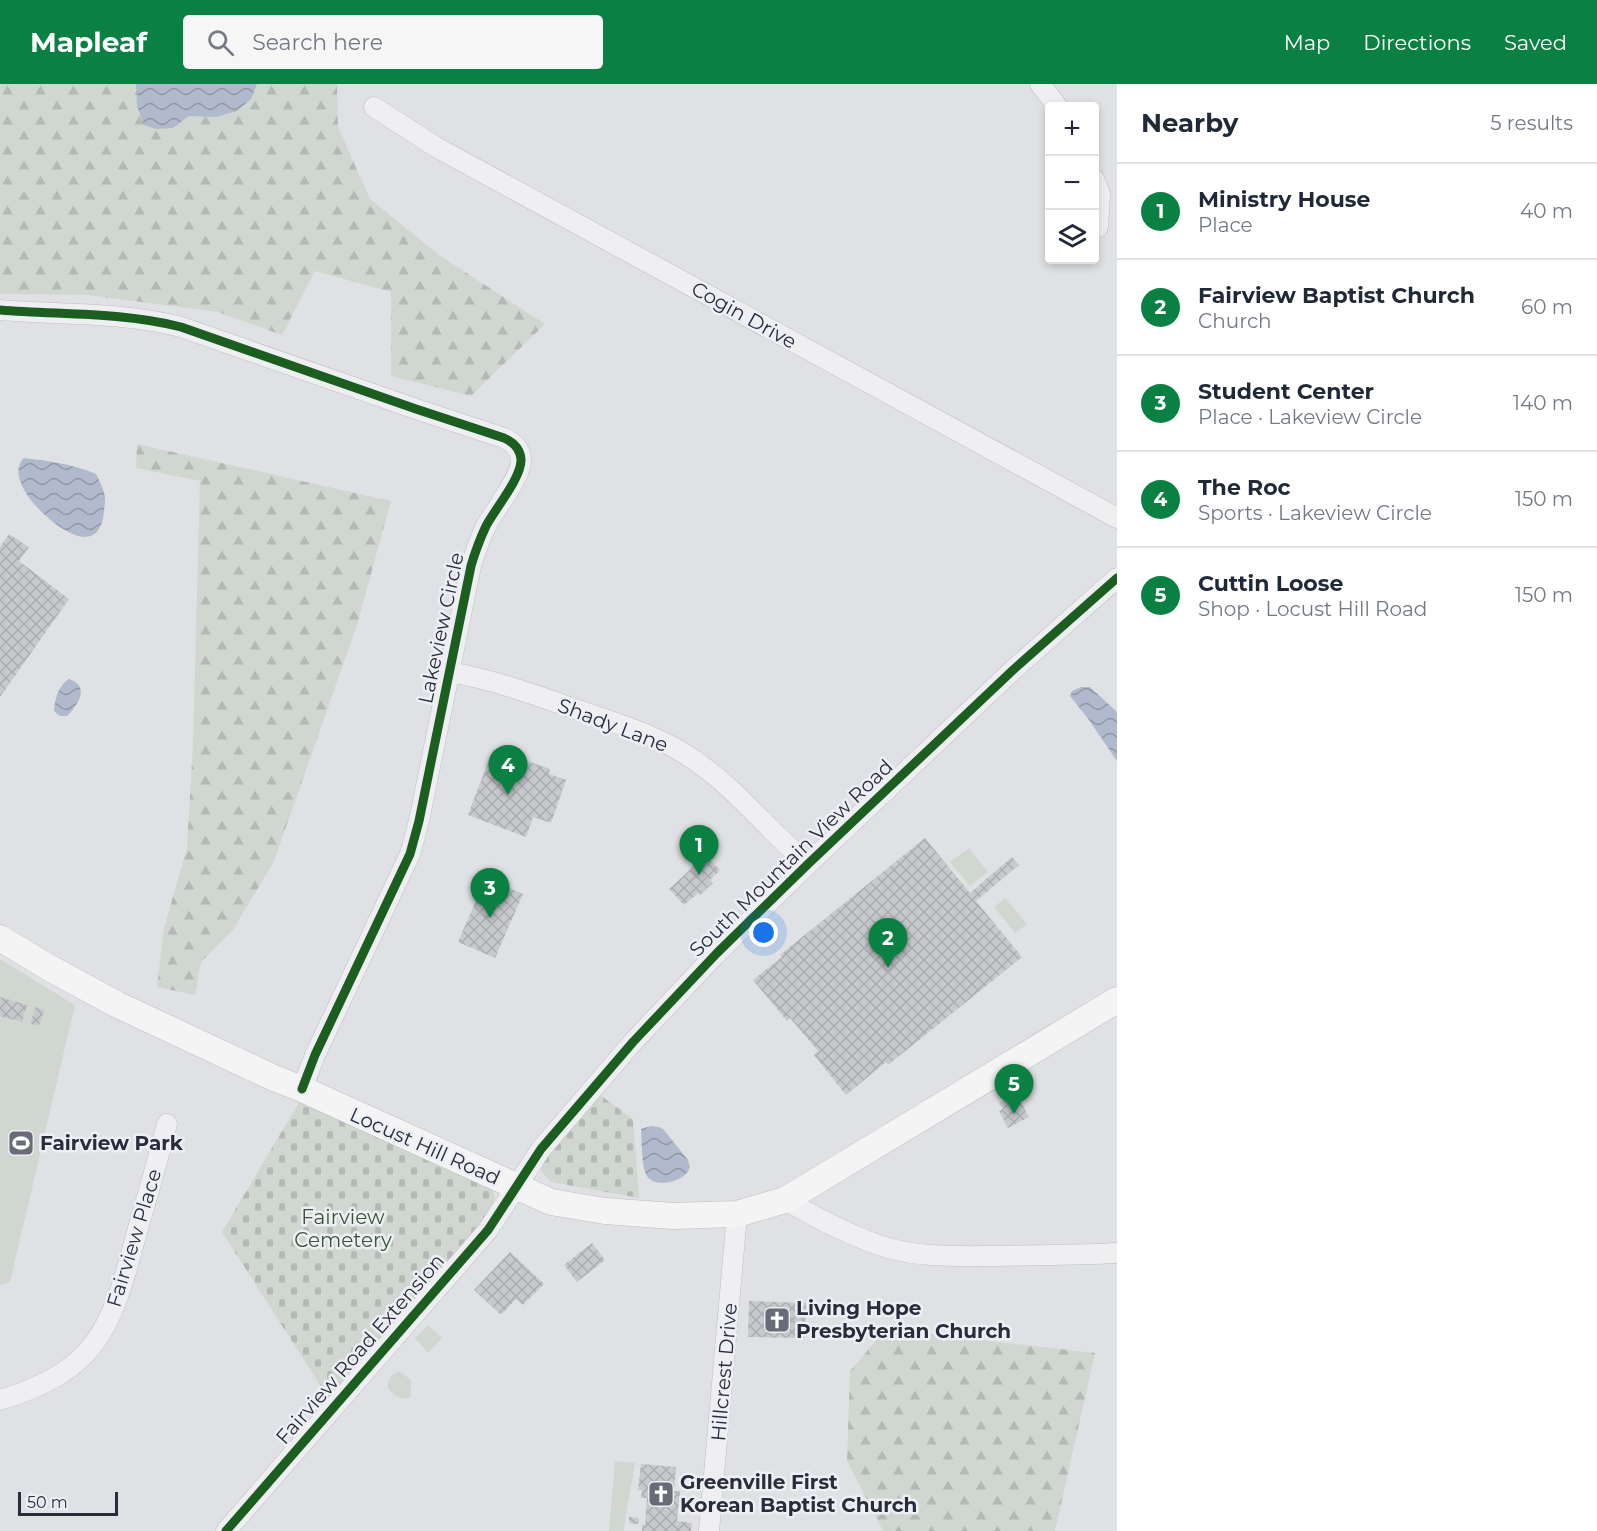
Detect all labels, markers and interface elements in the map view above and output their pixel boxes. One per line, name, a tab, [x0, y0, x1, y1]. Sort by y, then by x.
search box	[183, 15, 603, 69]
text: Mapleaf	[30, 25, 147, 59]
icon: search	[204, 26, 237, 59]
text: Search here	[252, 29, 383, 56]
text: Map	[1284, 30, 1330, 55]
text: Directions	[1363, 30, 1471, 55]
text: Saved	[1504, 30, 1567, 55]
map controls	[1045, 102, 1099, 264]
button: +	[1045, 102, 1099, 156]
text: Nearby	[1141, 107, 1238, 139]
text: 5 results	[1490, 111, 1573, 135]
button: −	[1045, 156, 1099, 210]
text: Ministry House	[1198, 186, 1370, 213]
text: 1	[1157, 199, 1164, 223]
text: 40 m	[1520, 199, 1573, 223]
button: layers	[1045, 210, 1099, 264]
text: Place	[1198, 213, 1253, 237]
street label: Cogin Drive	[687, 276, 801, 354]
text: Fairview Baptist Church	[1198, 282, 1475, 309]
text: 2	[1155, 295, 1166, 319]
text: 60 m	[1521, 295, 1573, 319]
text: Church	[1198, 309, 1272, 333]
text: Student Center	[1198, 378, 1374, 405]
text: 3	[1155, 391, 1166, 415]
text: 140 m	[1513, 391, 1573, 415]
text: Place · Lakeview Circle	[1198, 405, 1422, 429]
text: The Roc	[1198, 474, 1291, 501]
text: 4	[1154, 487, 1167, 511]
text: 150 m	[1515, 487, 1573, 511]
text: Sports · Lakeview Circle	[1198, 501, 1432, 525]
street label: Lakeview Circle	[413, 550, 469, 706]
text: Cuttin Loose	[1198, 570, 1343, 597]
text: 5	[1155, 583, 1166, 607]
text: 150 m	[1515, 583, 1573, 607]
text: Shop · Locust Hill Road	[1198, 597, 1427, 621]
street label: Shady Lane	[554, 693, 672, 757]
pin: 4	[488, 746, 528, 795]
street label: South Mountain View Road	[684, 754, 898, 962]
pin: 1	[680, 826, 718, 875]
pin: 3	[470, 868, 510, 918]
your location	[749, 918, 778, 947]
pin: 2	[868, 918, 908, 968]
pin: 5	[994, 1064, 1034, 1114]
street label: Locust Hill Road	[346, 1102, 504, 1190]
sports icon: Fairview Park	[6, 1128, 36, 1158]
place label: Fairview Park	[40, 1131, 184, 1155]
street label: Fairview Place	[102, 1166, 166, 1310]
park label: Fairview Cemetery	[294, 1205, 392, 1252]
street label: Fairview Road Extension	[271, 1249, 449, 1449]
place label: Living Hope Presbyterian Church	[796, 1296, 1011, 1343]
street label: Hillcrest Drive	[706, 1302, 742, 1442]
church icon: Living Hope Presbyterian Church	[762, 1305, 792, 1335]
place label: Greenville First Korean Baptist Church	[680, 1470, 917, 1517]
church icon: Greenville First Korean Baptist Church	[646, 1479, 676, 1509]
scale bar	[18, 1489, 118, 1516]
text: 50 m	[27, 1493, 68, 1512]

